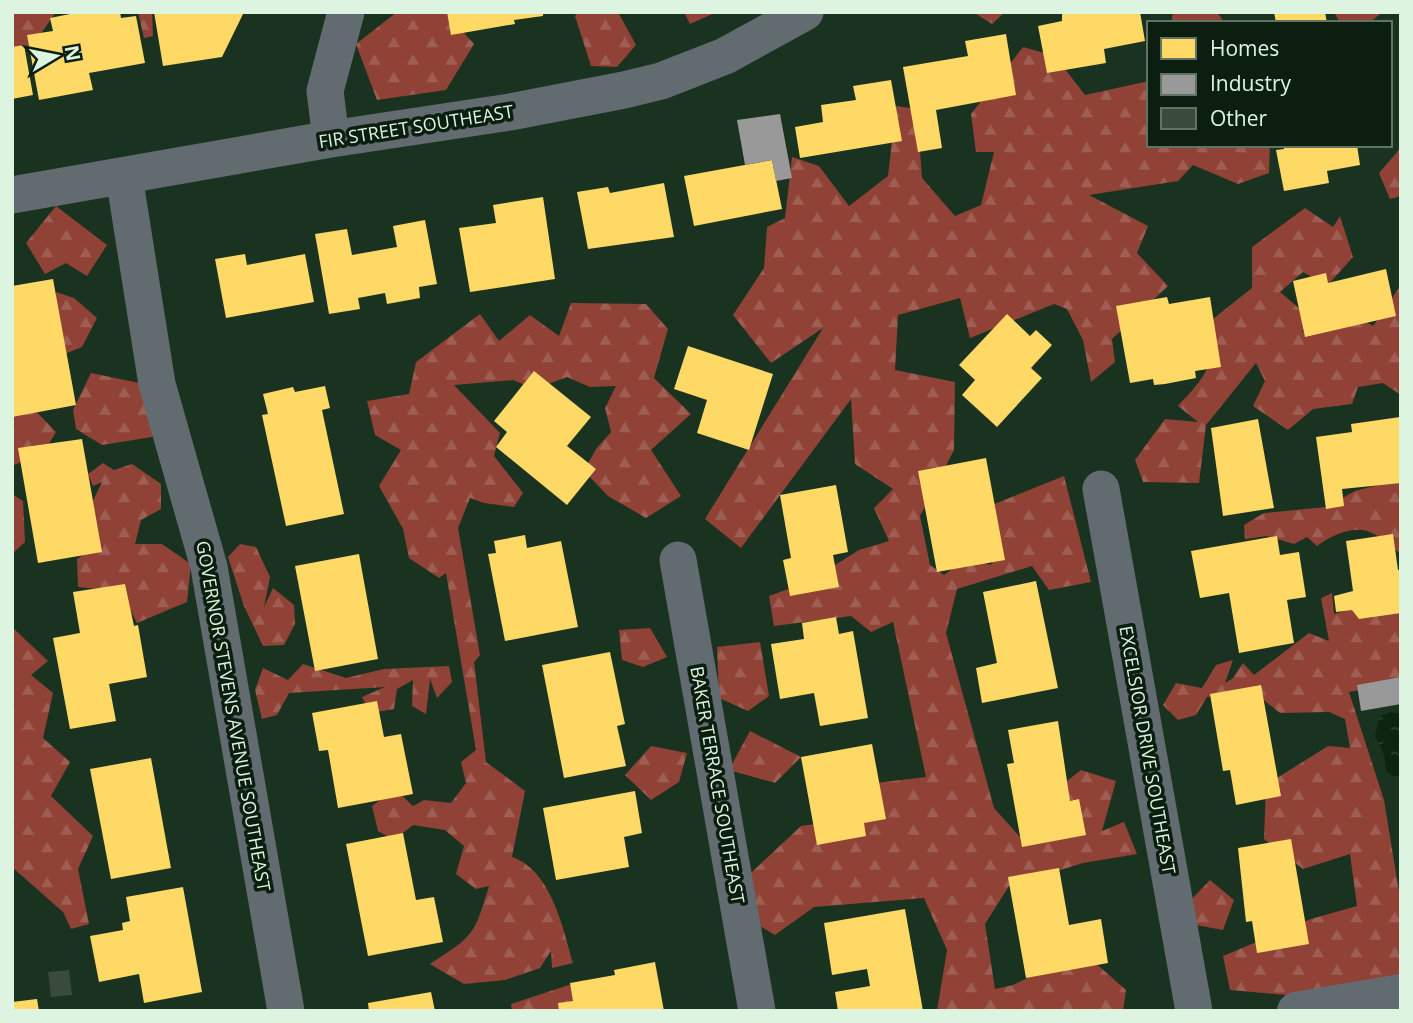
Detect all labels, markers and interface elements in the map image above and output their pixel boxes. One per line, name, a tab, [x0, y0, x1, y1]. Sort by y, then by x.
north arrow	[21, 21, 91, 91]
legend	[1147, 21, 1392, 147]
text: Homes	[1210, 34, 1279, 62]
text: N	[59, 43, 87, 63]
text: Industry	[1210, 69, 1292, 97]
street label: FIR STREET SOUTHEAST	[317, 99, 515, 153]
text: Other	[1210, 104, 1267, 132]
street label: GOVERNOR STEVENS AVENUE SOUTHEAST	[191, 539, 277, 893]
street label: EXCELSIOR DRIVE SOUTHEAST	[1114, 624, 1182, 876]
street label: BAKER TERRACE SOUTHEAST	[685, 664, 751, 906]

